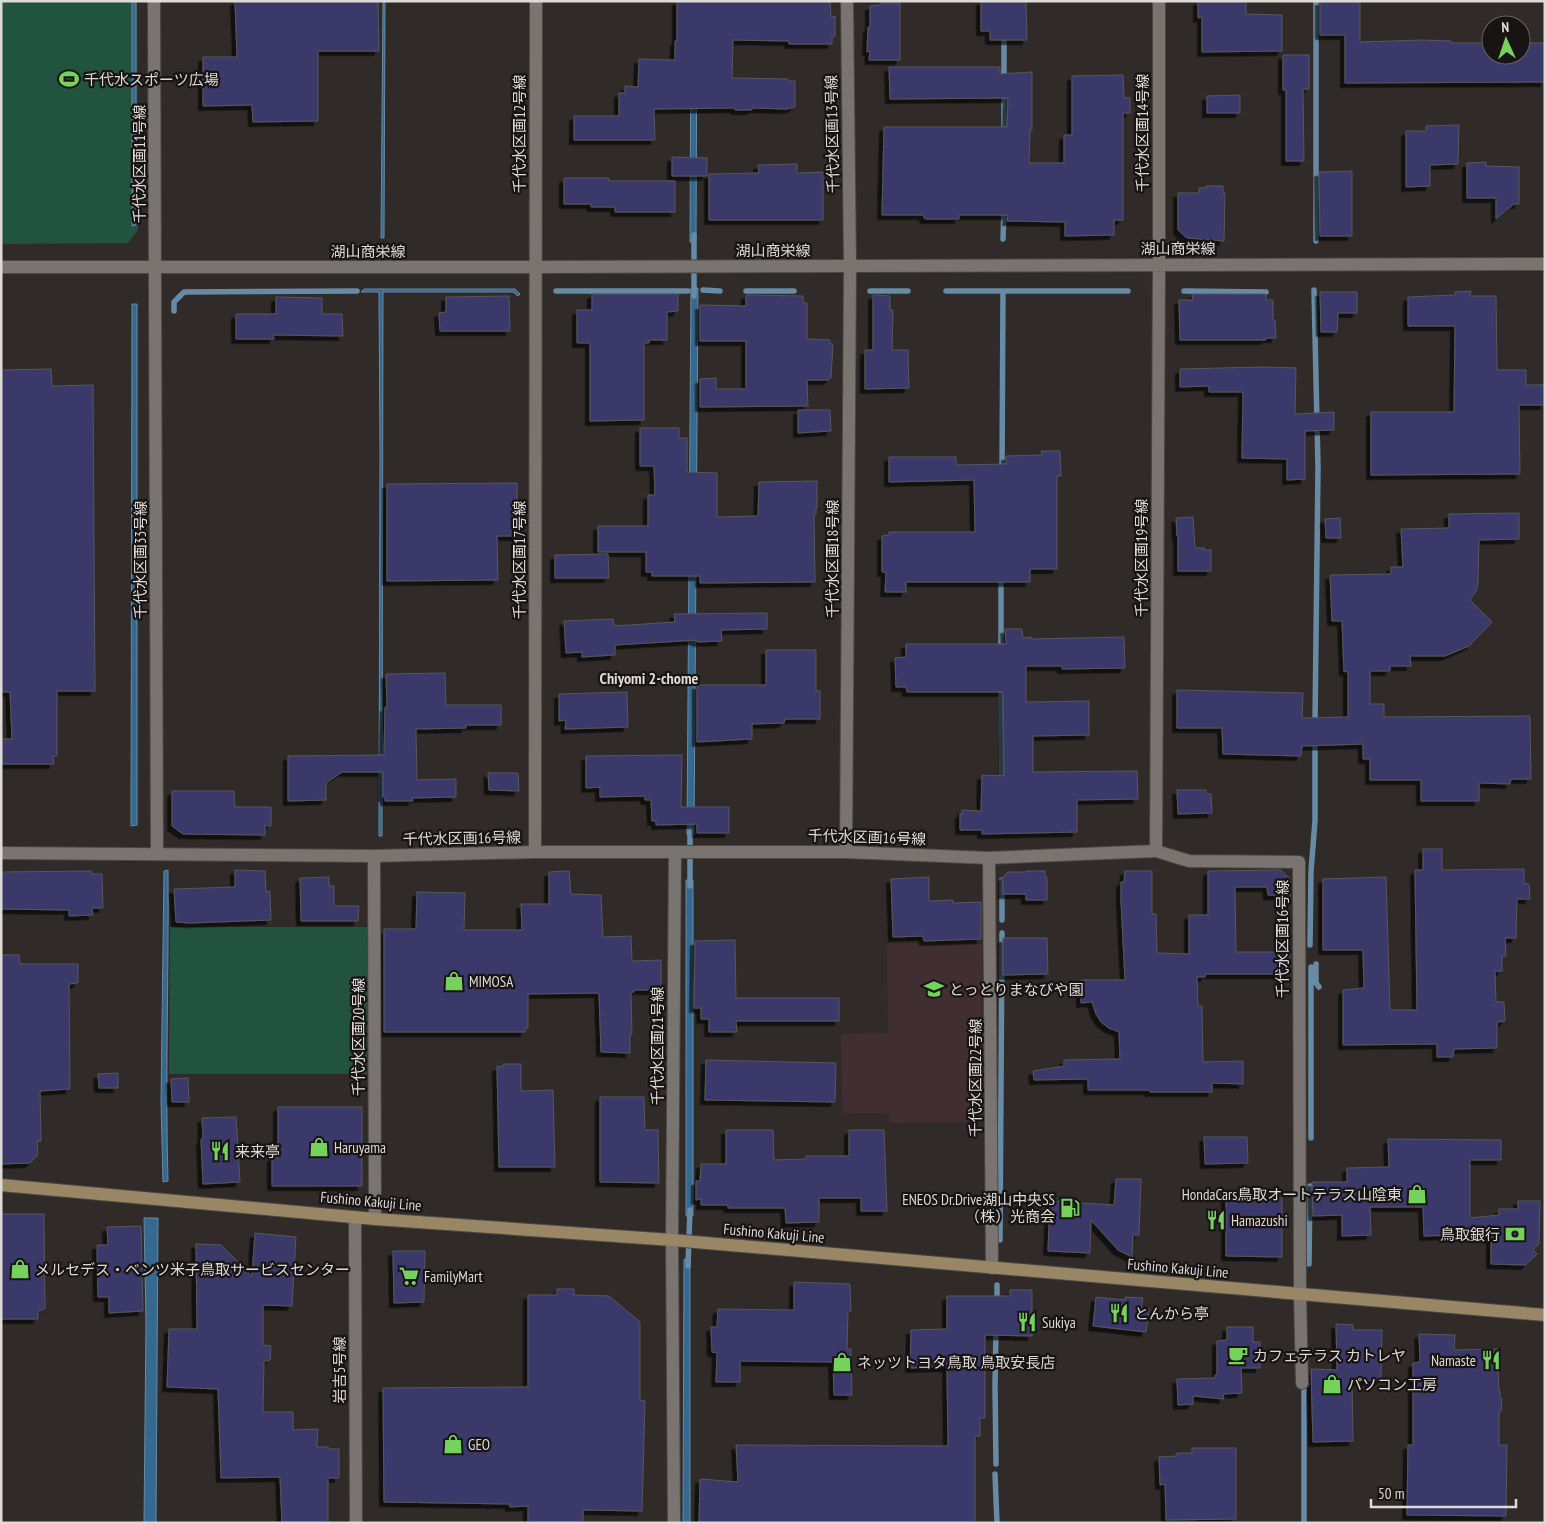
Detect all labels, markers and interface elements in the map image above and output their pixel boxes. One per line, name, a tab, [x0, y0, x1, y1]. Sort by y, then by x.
north arrow	[1481, 15, 1531, 65]
text: N	[1501, 18, 1510, 36]
sports icon: 千代水スポーツ広場	[58, 68, 80, 90]
place label: 千代水スポーツ広場	[84, 70, 219, 89]
street label: 千代水区画14号線	[1133, 74, 1152, 192]
street label: 千代水区画12号線	[510, 75, 529, 193]
street label: 千代水区画13号線	[821, 75, 843, 193]
street label: 千代水区画11号線	[130, 105, 149, 223]
street label: 湖山商栄線	[1140, 239, 1216, 258]
street label: 湖山商栄線	[735, 241, 811, 260]
street label: 湖山商栄線	[330, 242, 406, 261]
street label: 千代水区画19号線	[1132, 499, 1151, 617]
street label: 千代水区画18号線	[823, 500, 842, 618]
street label: 千代水区画33号線	[131, 501, 150, 619]
street label: 千代水区画17号線	[510, 501, 529, 619]
district label: Chiyomi 2-chome	[600, 668, 699, 688]
street label: 千代水区画16号線	[807, 825, 927, 849]
street label: 千代水区画16号線	[403, 827, 521, 849]
street label: 千代水区画16号線	[1273, 880, 1292, 998]
shop icon: MIMOSA	[443, 970, 465, 992]
place label: MIMOSA	[469, 972, 514, 991]
street label: 千代水区画20号線	[349, 978, 368, 1096]
school or university icon: とっとりまなびや園	[923, 978, 945, 1000]
place label: とっとりまなびや園	[949, 980, 1084, 999]
street label: 千代水区画21号線	[648, 987, 667, 1105]
street label: 千代水区画22号線	[966, 1019, 985, 1137]
shop icon: Haruyama	[308, 1136, 330, 1158]
place label: Haruyama	[334, 1138, 386, 1157]
restaurant icon: 来来亭	[209, 1140, 231, 1162]
place label: 来来亭	[235, 1142, 280, 1161]
shop icon: HondaCars鳥取オートテラス山陰東	[1406, 1183, 1428, 1205]
place label: HondaCars鳥取オートテラス山陰東	[1182, 1185, 1402, 1204]
street label: Fushino Kakuji Line	[320, 1187, 422, 1215]
place label: ENEOS Dr.Drive湖山中央SS （株）光商会	[902, 1190, 1055, 1226]
fuel station icon: ENEOS Dr.Drive湖山中央SS （株）光商会	[1059, 1197, 1081, 1219]
restaurant icon: Hamazushi	[1205, 1209, 1227, 1231]
place label: Hamazushi	[1231, 1211, 1288, 1230]
street label: Fushino Kakuji Line	[723, 1219, 825, 1247]
bank icon: 鳥取銀行	[1504, 1223, 1526, 1245]
place label: 鳥取銀行	[1440, 1225, 1500, 1244]
street label: Fushino Kakuji Line	[1127, 1254, 1229, 1282]
shop icon: メルセデス・ベンツ米子鳥取サービスセンター	[9, 1258, 31, 1280]
place label: メルセデス・ベンツ米子鳥取サービスセンター	[35, 1260, 350, 1279]
supermarket icon: FamilyMart	[398, 1265, 420, 1287]
place label: FamilyMart	[424, 1267, 483, 1286]
restaurant icon: とんから亭	[1108, 1302, 1130, 1324]
place label: とんから亭	[1134, 1304, 1209, 1323]
restaurant icon: Sukiya	[1016, 1311, 1038, 1333]
place label: Sukiya	[1042, 1313, 1076, 1332]
street label: 岩吉5号線	[330, 1337, 349, 1403]
cafe icon: カフェテラス カトレヤ	[1227, 1344, 1249, 1366]
place label: カフェテラス カトレヤ	[1253, 1346, 1406, 1365]
restaurant icon: Namaste	[1480, 1349, 1502, 1371]
shop icon: ネッツトヨタ鳥取 鳥取安長店	[831, 1351, 853, 1373]
place label: Namaste	[1431, 1351, 1476, 1370]
place label: ネッツトヨタ鳥取 鳥取安長店	[857, 1353, 1055, 1372]
shop icon: パソコン工房	[1321, 1373, 1343, 1395]
place label: パソコン工房	[1347, 1375, 1437, 1394]
shop icon: GEO	[442, 1433, 464, 1455]
place label: GEO	[468, 1435, 490, 1454]
scale bar	[1371, 1476, 1516, 1508]
text: 50 m	[1378, 1484, 1404, 1503]

